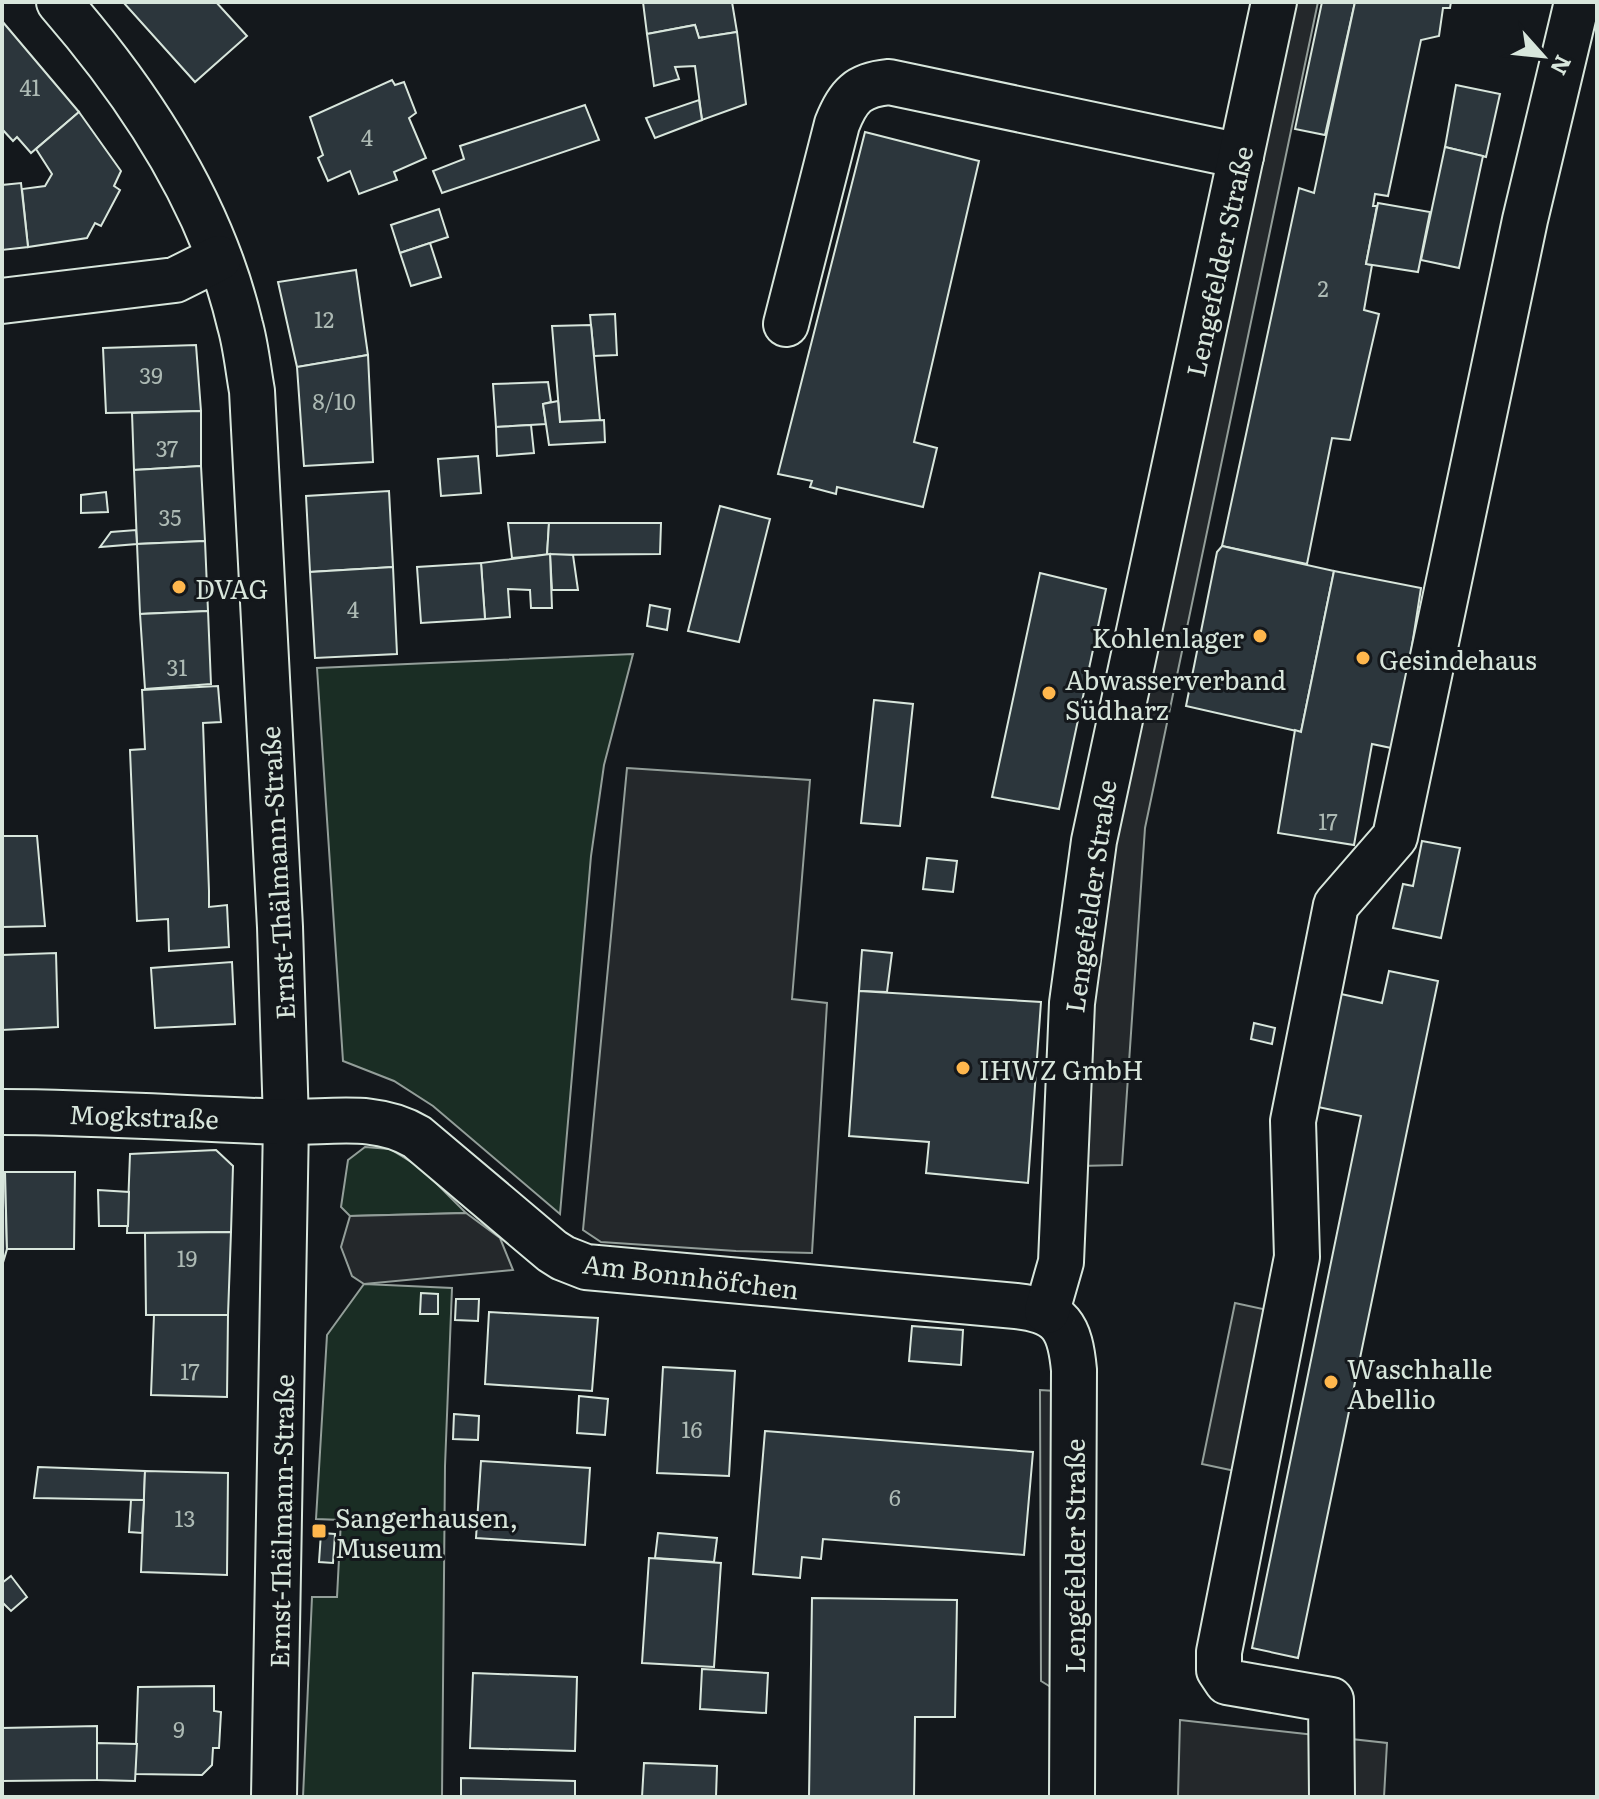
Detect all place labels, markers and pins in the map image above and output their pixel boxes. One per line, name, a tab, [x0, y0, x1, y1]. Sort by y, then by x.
place label: DVAG	[195, 568, 268, 607]
marker: DVAG	[170, 578, 188, 596]
place label: Kohlenlager	[1092, 617, 1245, 656]
marker: Kohlenlager	[1251, 627, 1269, 645]
place label: Gesindehaus	[1379, 639, 1537, 678]
marker: Gesindehaus	[1354, 649, 1372, 667]
place label: Abwasserverband Südharz	[1065, 659, 1286, 728]
marker: Abwasserverband Südharz	[1040, 684, 1058, 702]
place label: IHWZ GmbH	[979, 1049, 1144, 1088]
marker: IHWZ GmbH	[954, 1059, 972, 1077]
place label: Waschhalle Abellio	[1347, 1348, 1492, 1417]
marker: Waschhalle Abellio	[1322, 1373, 1340, 1391]
place label: Sangerhausen, Museum	[335, 1497, 518, 1566]
marker: Sangerhausen, Museum	[310, 1522, 328, 1540]

